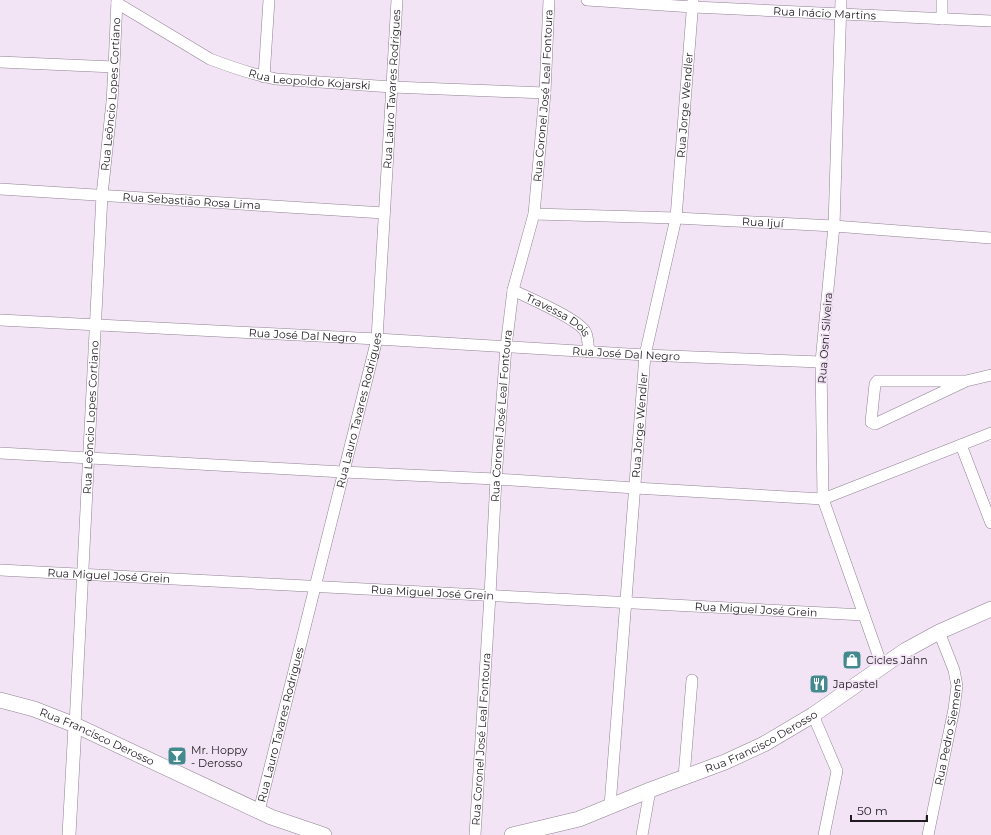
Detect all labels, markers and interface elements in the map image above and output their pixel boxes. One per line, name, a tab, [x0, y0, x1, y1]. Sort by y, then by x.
street label: Rua Inácio Martins	[773, 4, 877, 23]
street label: Rua Lauro Tavares Rodrigues	[380, 8, 403, 169]
street label: Rua Coronel José Leal Fontoura	[530, 9, 556, 183]
street label: Rua Leôncio Lopes Cortiano	[98, 17, 123, 172]
street label: Rua Jorge Wendler	[674, 52, 696, 158]
street label: Rua Leopoldo Kojarski	[247, 66, 371, 93]
street label: Rua Sebastião Rosa Lima	[122, 190, 261, 212]
street label: Rua Ijuí	[742, 214, 785, 230]
street label: Travessa Dois	[524, 290, 594, 339]
street label: Rua Osni Silveira	[815, 292, 835, 384]
street label: Rua José Dal Negro	[248, 326, 357, 345]
street label: Rua Coronel José Leal Fontoura	[488, 329, 515, 503]
street label: Rua Lauro Tavares Rodrigues	[333, 332, 384, 489]
street label: Rua Leôncio Lopes Cortiano	[80, 340, 102, 495]
street label: Rua José Dal Negro	[572, 344, 680, 363]
street label: Rua Jorge Wendler	[628, 372, 651, 478]
street label: Rua Miguel José Grein	[47, 565, 171, 586]
street label: Rua Miguel José Grein	[371, 582, 494, 603]
street label: Rua Miguel José Grein	[694, 599, 818, 620]
street label: Rua Lauro Tavares Rodrigues	[254, 645, 307, 804]
shop icon: Cicles Jahn	[841, 649, 863, 671]
street label: Rua Coronel José Leal Fontoura	[469, 652, 493, 826]
place label: Cicles Jahn	[866, 653, 928, 667]
restaurant icon: Japastel	[808, 673, 830, 695]
place label: Japastel	[832, 677, 878, 691]
street label: Rua Pedro Siemens	[931, 677, 964, 787]
street label: Rua Francisco Derosso	[38, 705, 157, 768]
street label: Rua Francisco Derosso	[703, 707, 820, 776]
place label: Mr. Hoppy - Derosso	[191, 743, 248, 770]
bar icon: Mr. Hoppy - Derosso	[166, 745, 188, 767]
scale bar	[851, 797, 927, 823]
text: 50 m	[857, 803, 888, 818]

